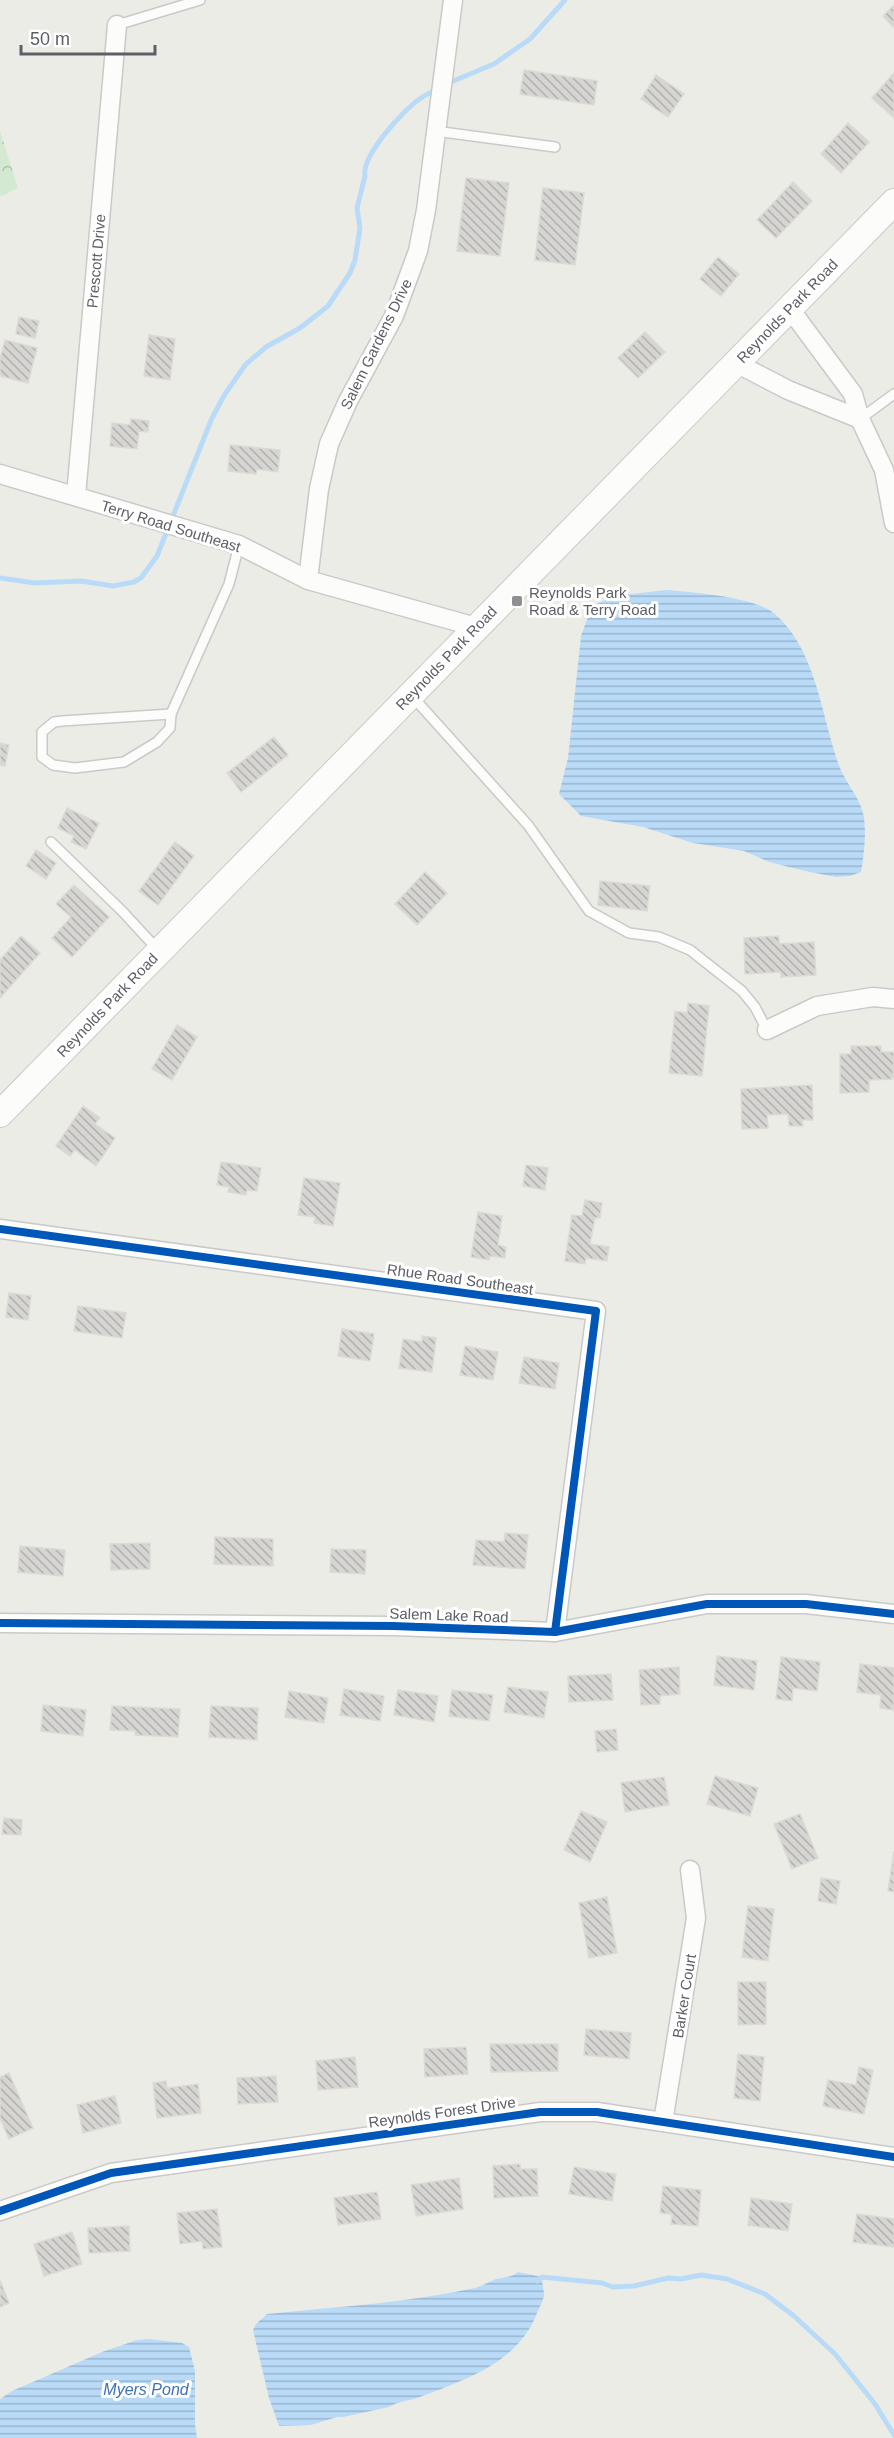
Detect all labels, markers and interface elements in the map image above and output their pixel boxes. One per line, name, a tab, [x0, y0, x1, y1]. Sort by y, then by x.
scale bar	[21, 18, 154, 56]
text: 50 m	[30, 29, 70, 49]
street label: Prescott Drive	[83, 213, 109, 309]
street label: Reynolds Park Road	[733, 256, 841, 366]
street label: Salem Gardens Drive	[337, 276, 415, 412]
street label: Terry Road Southeast	[99, 497, 244, 556]
place label: Reynolds Park Road & Terry Road	[529, 584, 656, 618]
marker: Reynolds Park Road & Terry Road	[510, 594, 524, 608]
street label: Reynolds Park Road	[392, 603, 500, 713]
street label: Reynolds Park Road	[53, 950, 161, 1060]
street label: Rhue Road Southeast	[386, 1260, 535, 1298]
street label: Salem Lake Road	[389, 1604, 509, 1626]
street label: Barker Court	[669, 1952, 699, 2039]
street label: Reynolds Forest Drive	[367, 2093, 517, 2131]
water label: Myers Pond	[103, 2381, 190, 2398]

